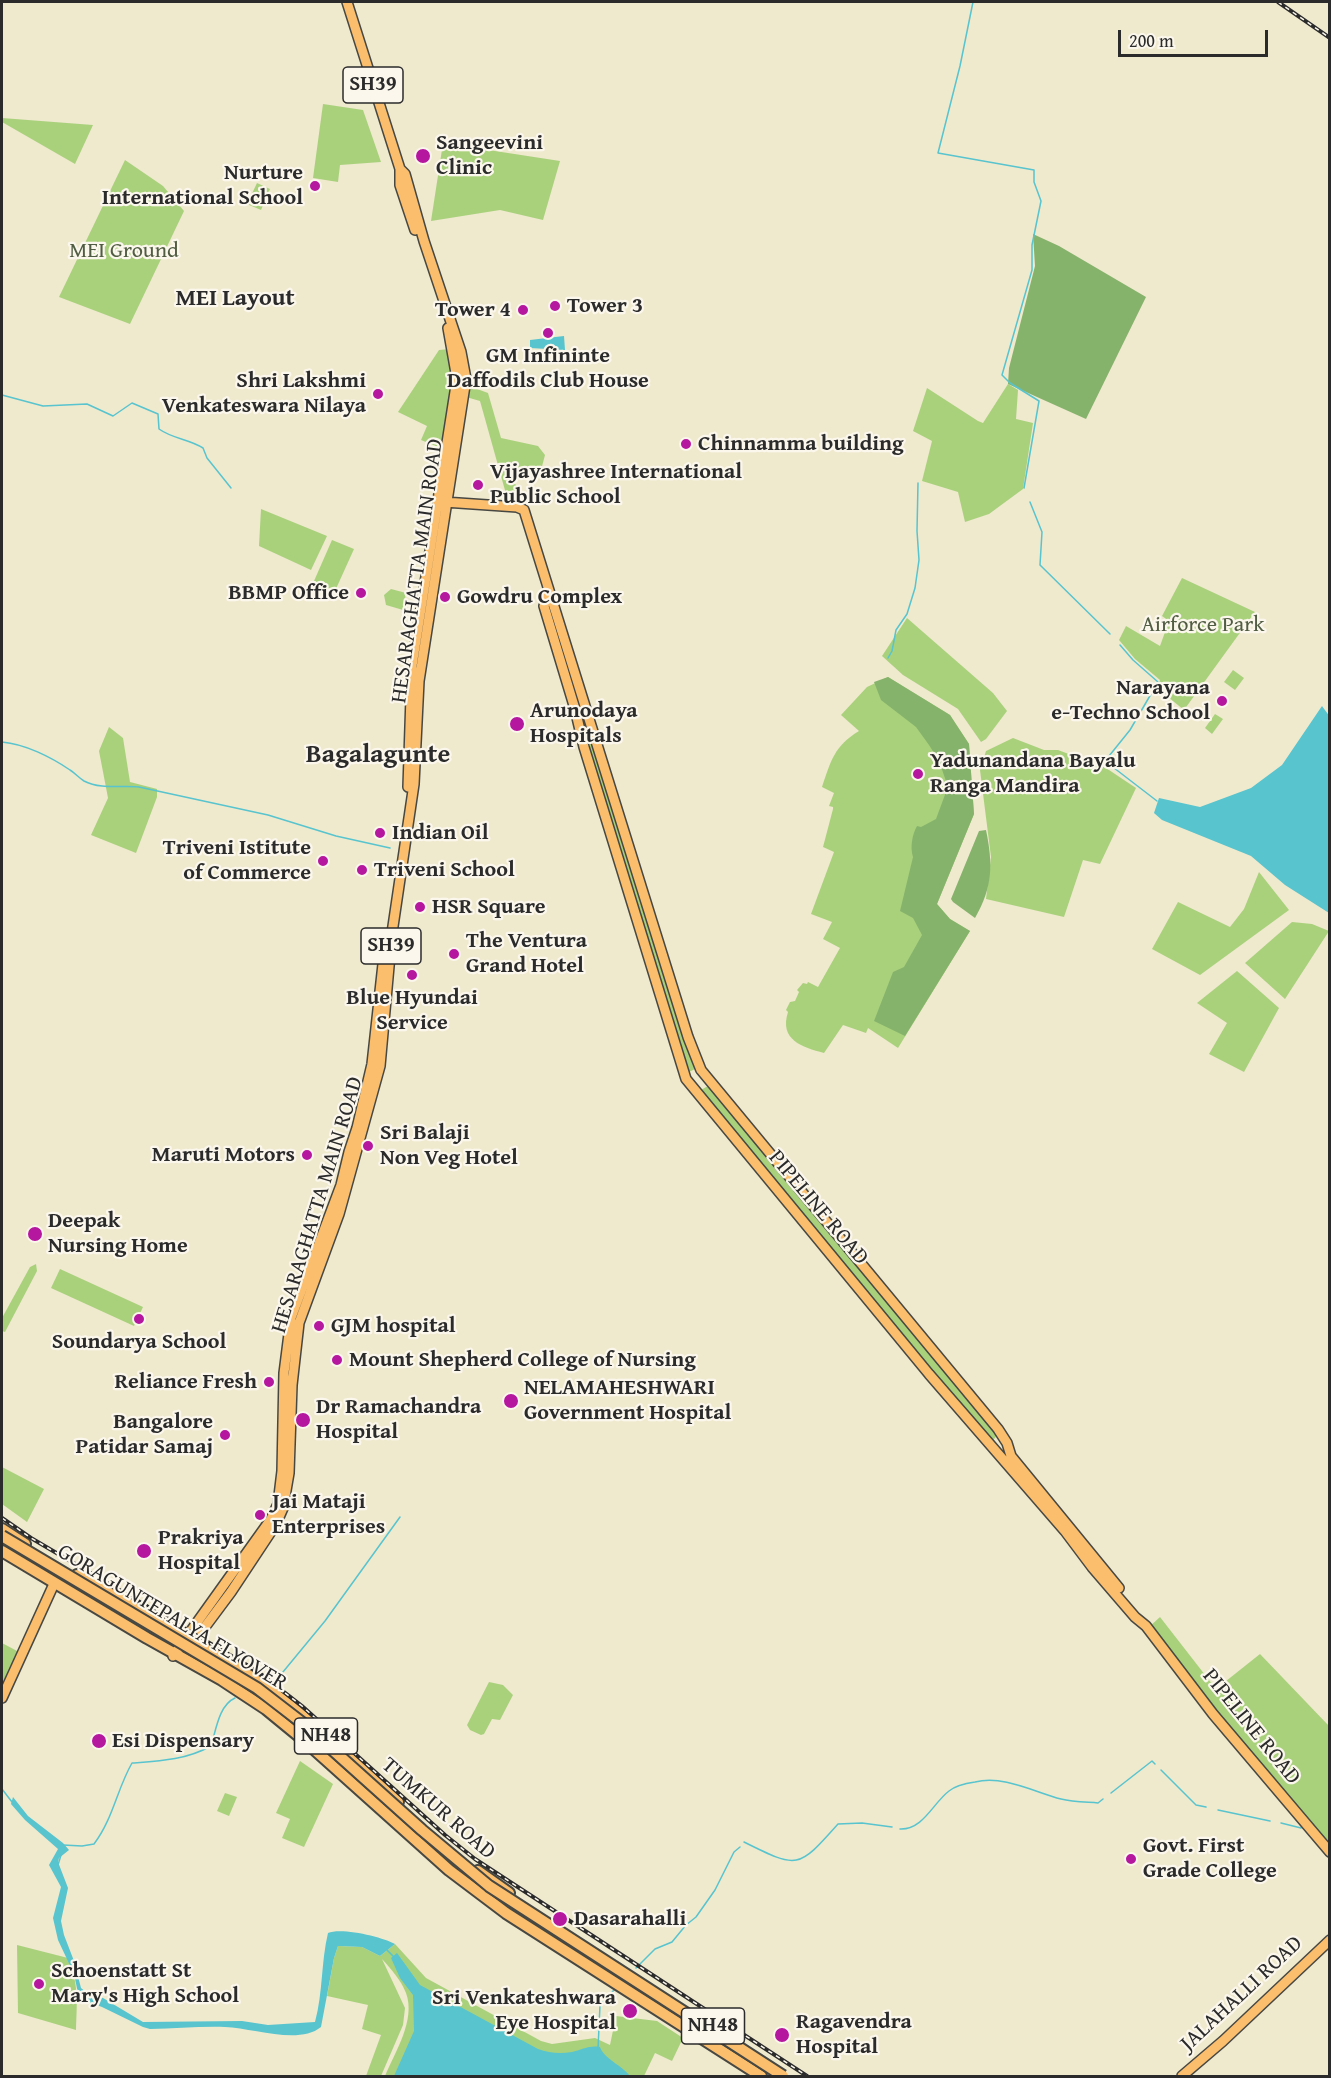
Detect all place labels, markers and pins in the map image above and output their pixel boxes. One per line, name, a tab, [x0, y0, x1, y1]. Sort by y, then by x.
place label: Sangeevini Clinic	[436, 130, 543, 182]
marker: Sangeevini Clinic	[414, 147, 432, 165]
place label: Nurture International School	[102, 160, 303, 212]
marker: Nurture International School	[308, 179, 322, 193]
place label: Tower 3	[567, 293, 643, 319]
place label: Tower 4	[435, 297, 511, 323]
marker: Tower 3	[548, 299, 562, 313]
marker: Tower 4	[516, 303, 530, 317]
marker: GM Infininte Daffodils Club House	[541, 326, 555, 340]
place label: GM Infininte Daffodils Club House	[447, 343, 649, 394]
place label: Shri Lakshmi Venkateswara Nilaya	[162, 368, 366, 420]
marker: Shri Lakshmi Venkateswara Nilaya	[371, 387, 385, 401]
place label: Chinnamma building	[698, 431, 904, 457]
marker: Chinnamma building	[679, 437, 693, 451]
place label: Vijayashree International Public School	[490, 459, 742, 511]
marker: Vijayashree International Public School	[471, 478, 485, 492]
place label: BBMP Office	[228, 580, 349, 606]
place label: Gowdru Complex	[457, 584, 622, 610]
marker: BBMP Office	[354, 586, 368, 600]
marker: Gowdru Complex	[438, 590, 452, 604]
place label: Narayana e-Techno School	[1051, 675, 1210, 726]
marker: Narayana e-Techno School	[1215, 694, 1229, 708]
place label: Arunodaya Hospitals	[530, 698, 638, 750]
marker: Arunodaya Hospitals	[508, 715, 526, 733]
place label: Yadunandana Bayalu Ranga Mandira	[930, 748, 1136, 800]
marker: Yadunandana Bayalu Ranga Mandira	[911, 767, 925, 781]
place label: Indian Oil	[392, 820, 488, 846]
marker: Indian Oil	[373, 826, 387, 840]
place label: Triveni Istitute of Commerce	[163, 835, 311, 886]
marker: Triveni Istitute of Commerce	[316, 854, 330, 868]
place label: Triveni School	[374, 857, 515, 883]
marker: Triveni School	[355, 863, 369, 877]
place label: HSR Square	[432, 894, 546, 920]
marker: HSR Square	[413, 900, 427, 914]
place label: The Ventura Grand Hotel	[466, 928, 587, 980]
marker: The Ventura Grand Hotel	[447, 947, 461, 961]
marker: Blue Hyundai Service	[405, 968, 419, 982]
place label: Blue Hyundai Service	[346, 985, 478, 1036]
place label: Sri Balaji Non Veg Hotel	[380, 1120, 518, 1172]
marker: Sri Balaji Non Veg Hotel	[361, 1139, 375, 1153]
place label: Maruti Motors	[152, 1142, 295, 1168]
marker: Maruti Motors	[300, 1148, 314, 1162]
place label: Deepak Nursing Home	[48, 1208, 188, 1260]
marker: Deepak Nursing Home	[26, 1225, 44, 1243]
marker: Soundarya School	[132, 1312, 146, 1326]
place label: GJM hospital	[331, 1313, 456, 1339]
marker: GJM hospital	[312, 1319, 326, 1333]
place label: Soundarya School	[52, 1329, 226, 1355]
place label: Mount Shepherd College of Nursing	[349, 1347, 696, 1373]
marker: Mount Shepherd College of Nursing	[330, 1353, 344, 1367]
place label: Reliance Fresh	[114, 1369, 257, 1395]
marker: Reliance Fresh	[262, 1375, 276, 1389]
place label: NELAMAHESHWARI Government Hospital	[524, 1375, 731, 1426]
marker: NELAMAHESHWARI Government Hospital	[502, 1392, 520, 1410]
place label: Dr Ramachandra Hospital	[316, 1394, 481, 1446]
place label: Bangalore Patidar Samaj	[75, 1409, 213, 1460]
marker: Dr Ramachandra Hospital	[294, 1411, 312, 1429]
marker: Bangalore Patidar Samaj	[218, 1428, 232, 1442]
place label: Jai Mataji Enterprises	[272, 1489, 385, 1540]
marker: Jai Mataji Enterprises	[253, 1508, 267, 1522]
place label: Prakriya Hospital	[158, 1525, 244, 1576]
marker: Prakriya Hospital	[135, 1542, 153, 1560]
place label: Esi Dispensary	[112, 1728, 254, 1754]
marker: Esi Dispensary	[90, 1732, 108, 1750]
place label: Govt. First Grade College	[1143, 1833, 1277, 1885]
marker: Govt. First Grade College	[1124, 1852, 1138, 1866]
place label: Dasarahalli	[574, 1906, 686, 1932]
marker: Dasarahalli	[551, 1910, 569, 1928]
place label: Schoenstatt St Mary's High School	[51, 1958, 239, 2010]
marker: Schoenstatt St Mary's High School	[32, 1977, 46, 1991]
place label: Sri Venkateshwara Eye Hospital	[432, 1985, 616, 2036]
marker: Sri Venkateshwara Eye Hospital	[621, 2002, 639, 2020]
place label: Ragavendra Hospital	[796, 2009, 912, 2060]
marker: Ragavendra Hospital	[773, 2026, 791, 2044]

